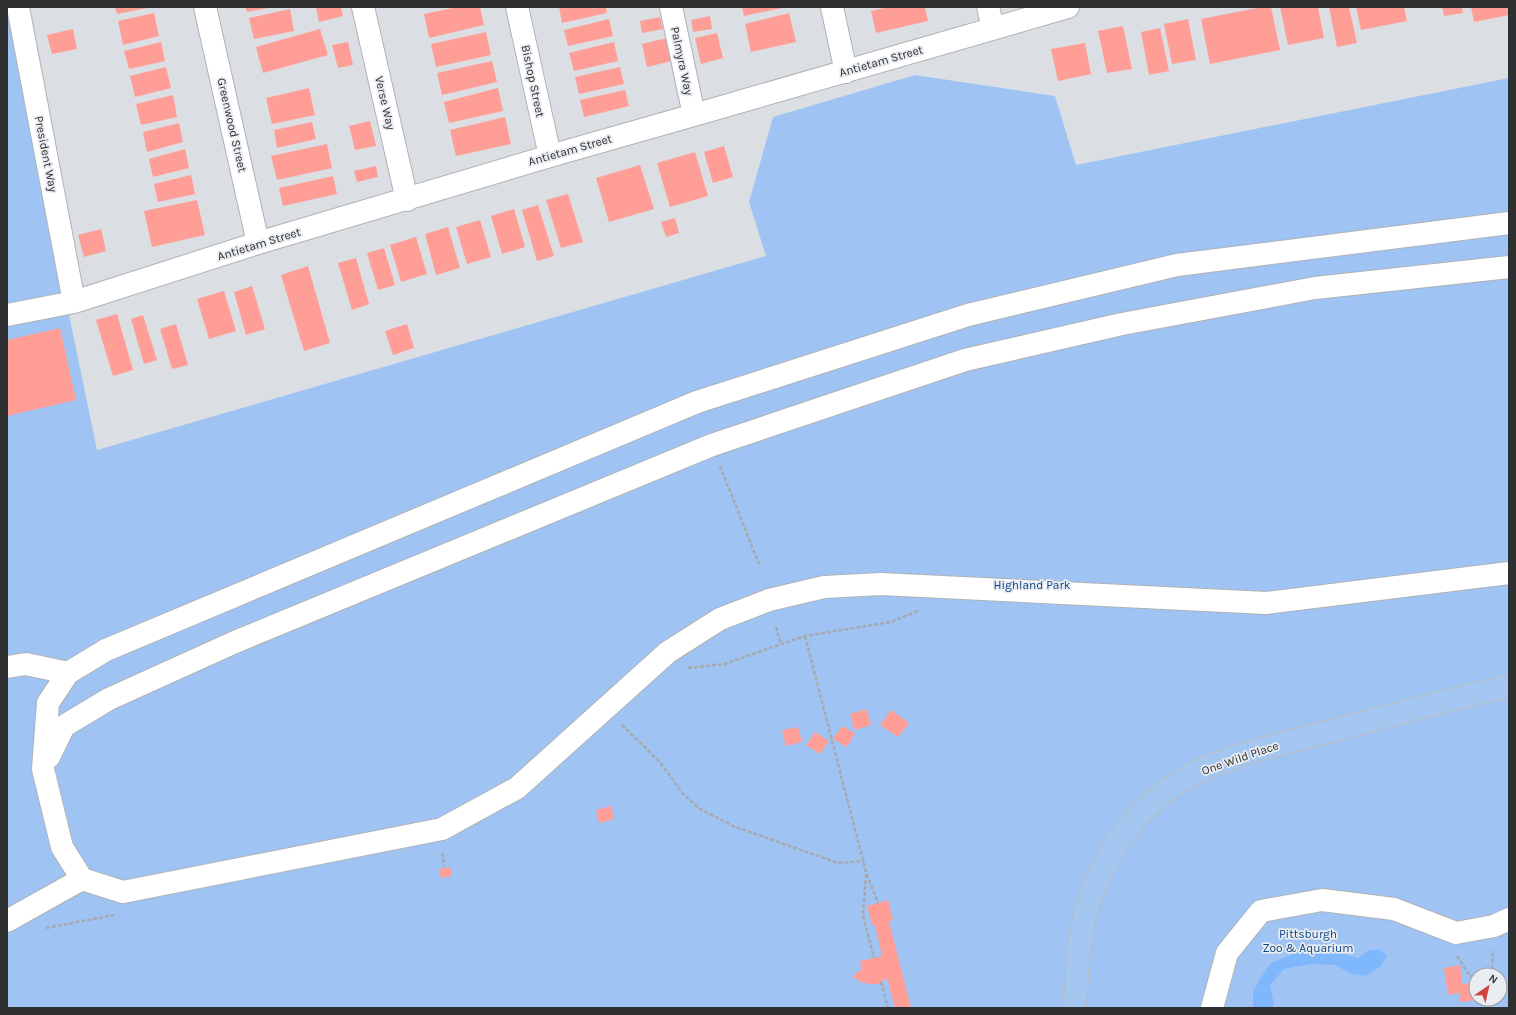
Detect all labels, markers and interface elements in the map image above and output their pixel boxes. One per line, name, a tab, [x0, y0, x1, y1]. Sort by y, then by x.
street label: Palmyra Way	[668, 25, 696, 97]
street label: Antietam Street	[837, 42, 925, 80]
street label: Bishop Street	[518, 43, 548, 119]
street label: Verse Way	[372, 75, 398, 132]
street label: Greenwood Street	[214, 76, 250, 174]
street label: President Way	[32, 115, 60, 194]
street label: Antietam Street	[526, 131, 614, 169]
street label: Antietam Street	[216, 225, 303, 263]
park label: Highland Park	[993, 578, 1071, 592]
street label: One Wild Place	[1200, 738, 1280, 778]
park label: Pittsburgh Zoo & Aquarium	[1262, 927, 1354, 955]
north arrow	[1468, 967, 1508, 1007]
text: N	[1486, 972, 1500, 987]

